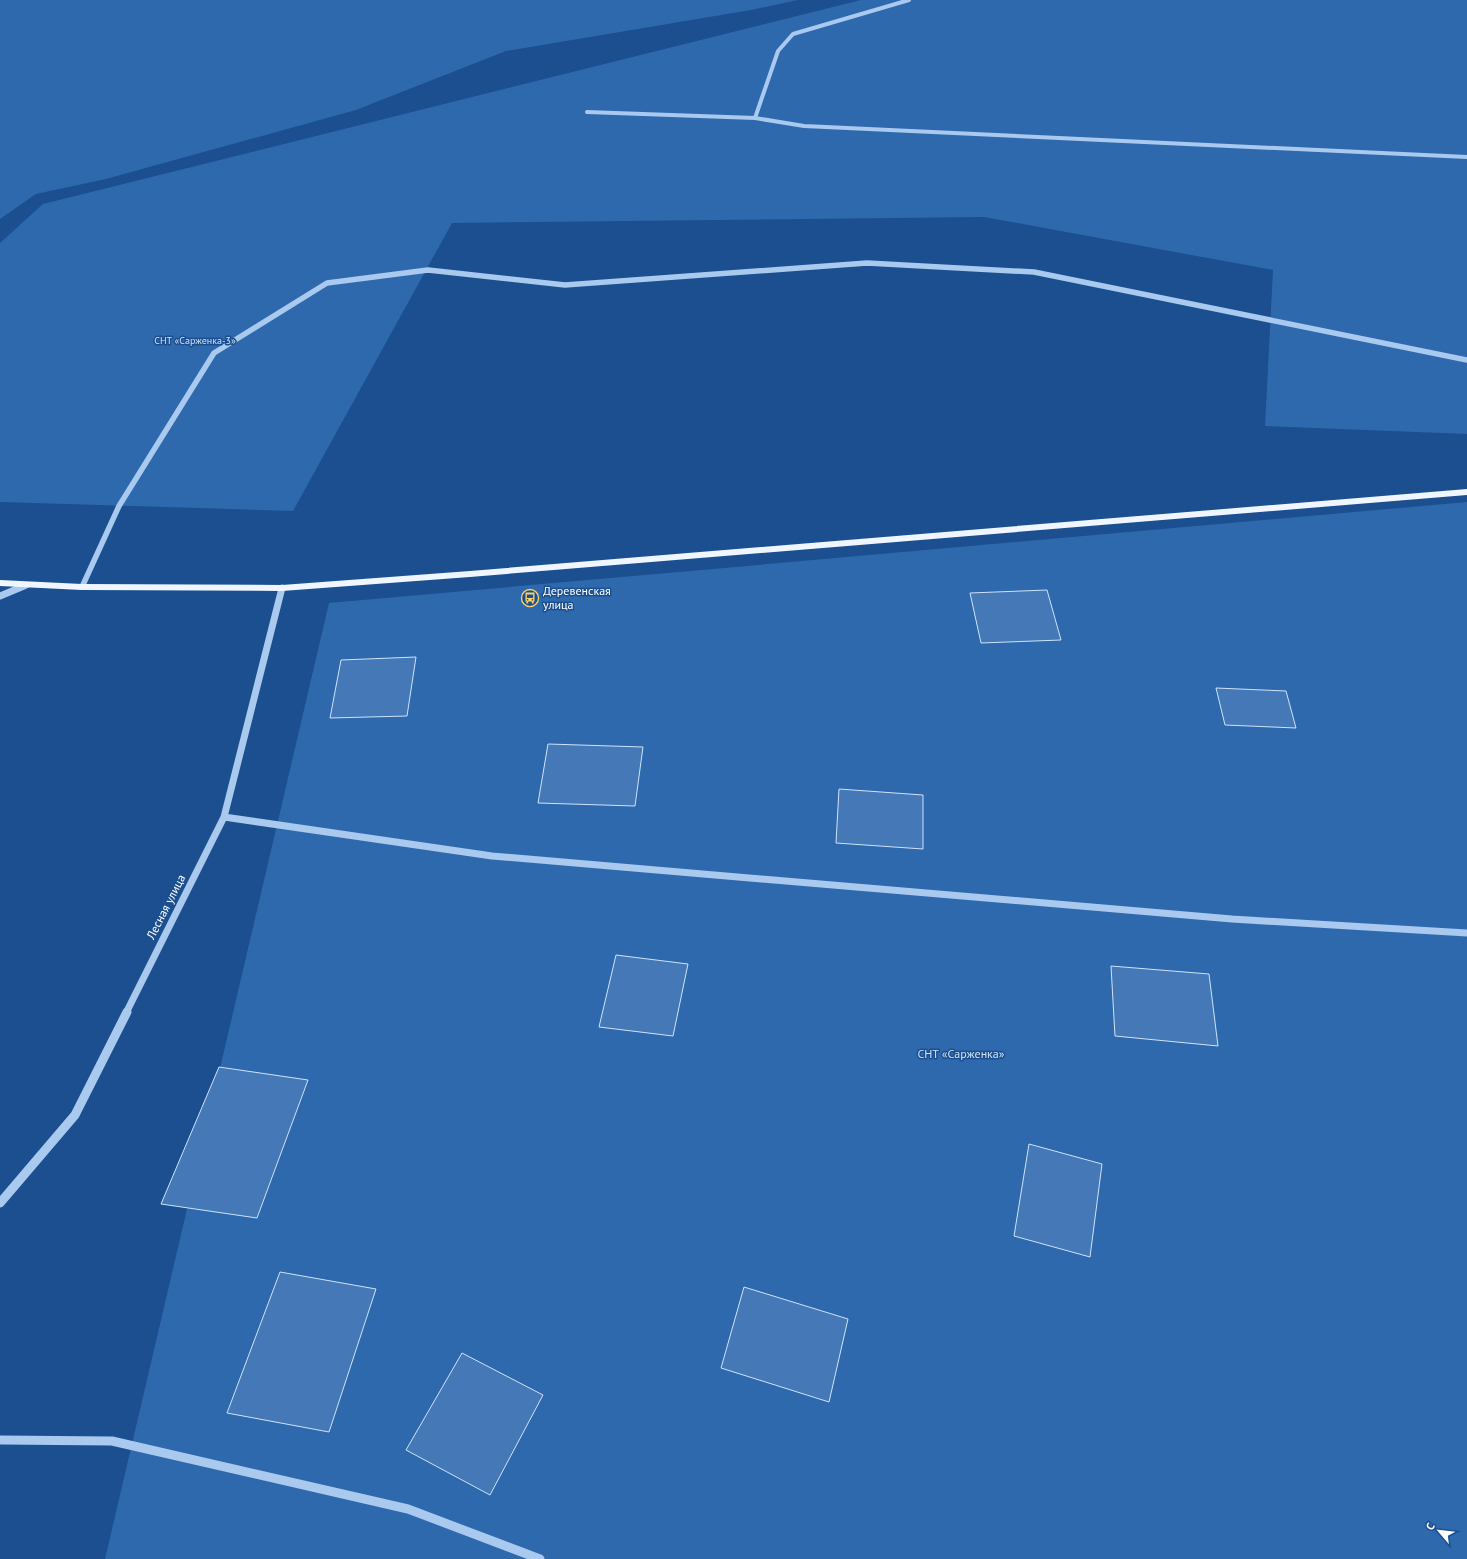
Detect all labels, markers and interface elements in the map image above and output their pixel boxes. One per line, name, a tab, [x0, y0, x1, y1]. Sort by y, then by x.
park label: СНТ «Сарженка-3»	[154, 334, 236, 347]
place label: Деревенская улица	[543, 583, 611, 612]
bus stop icon: Деревенская улица	[520, 588, 540, 608]
street label: Лесная улица	[142, 872, 188, 943]
park label: СНТ «Сарженка»	[917, 1046, 1005, 1061]
north arrow	[1419, 1511, 1459, 1551]
text: С	[1423, 1520, 1438, 1532]

